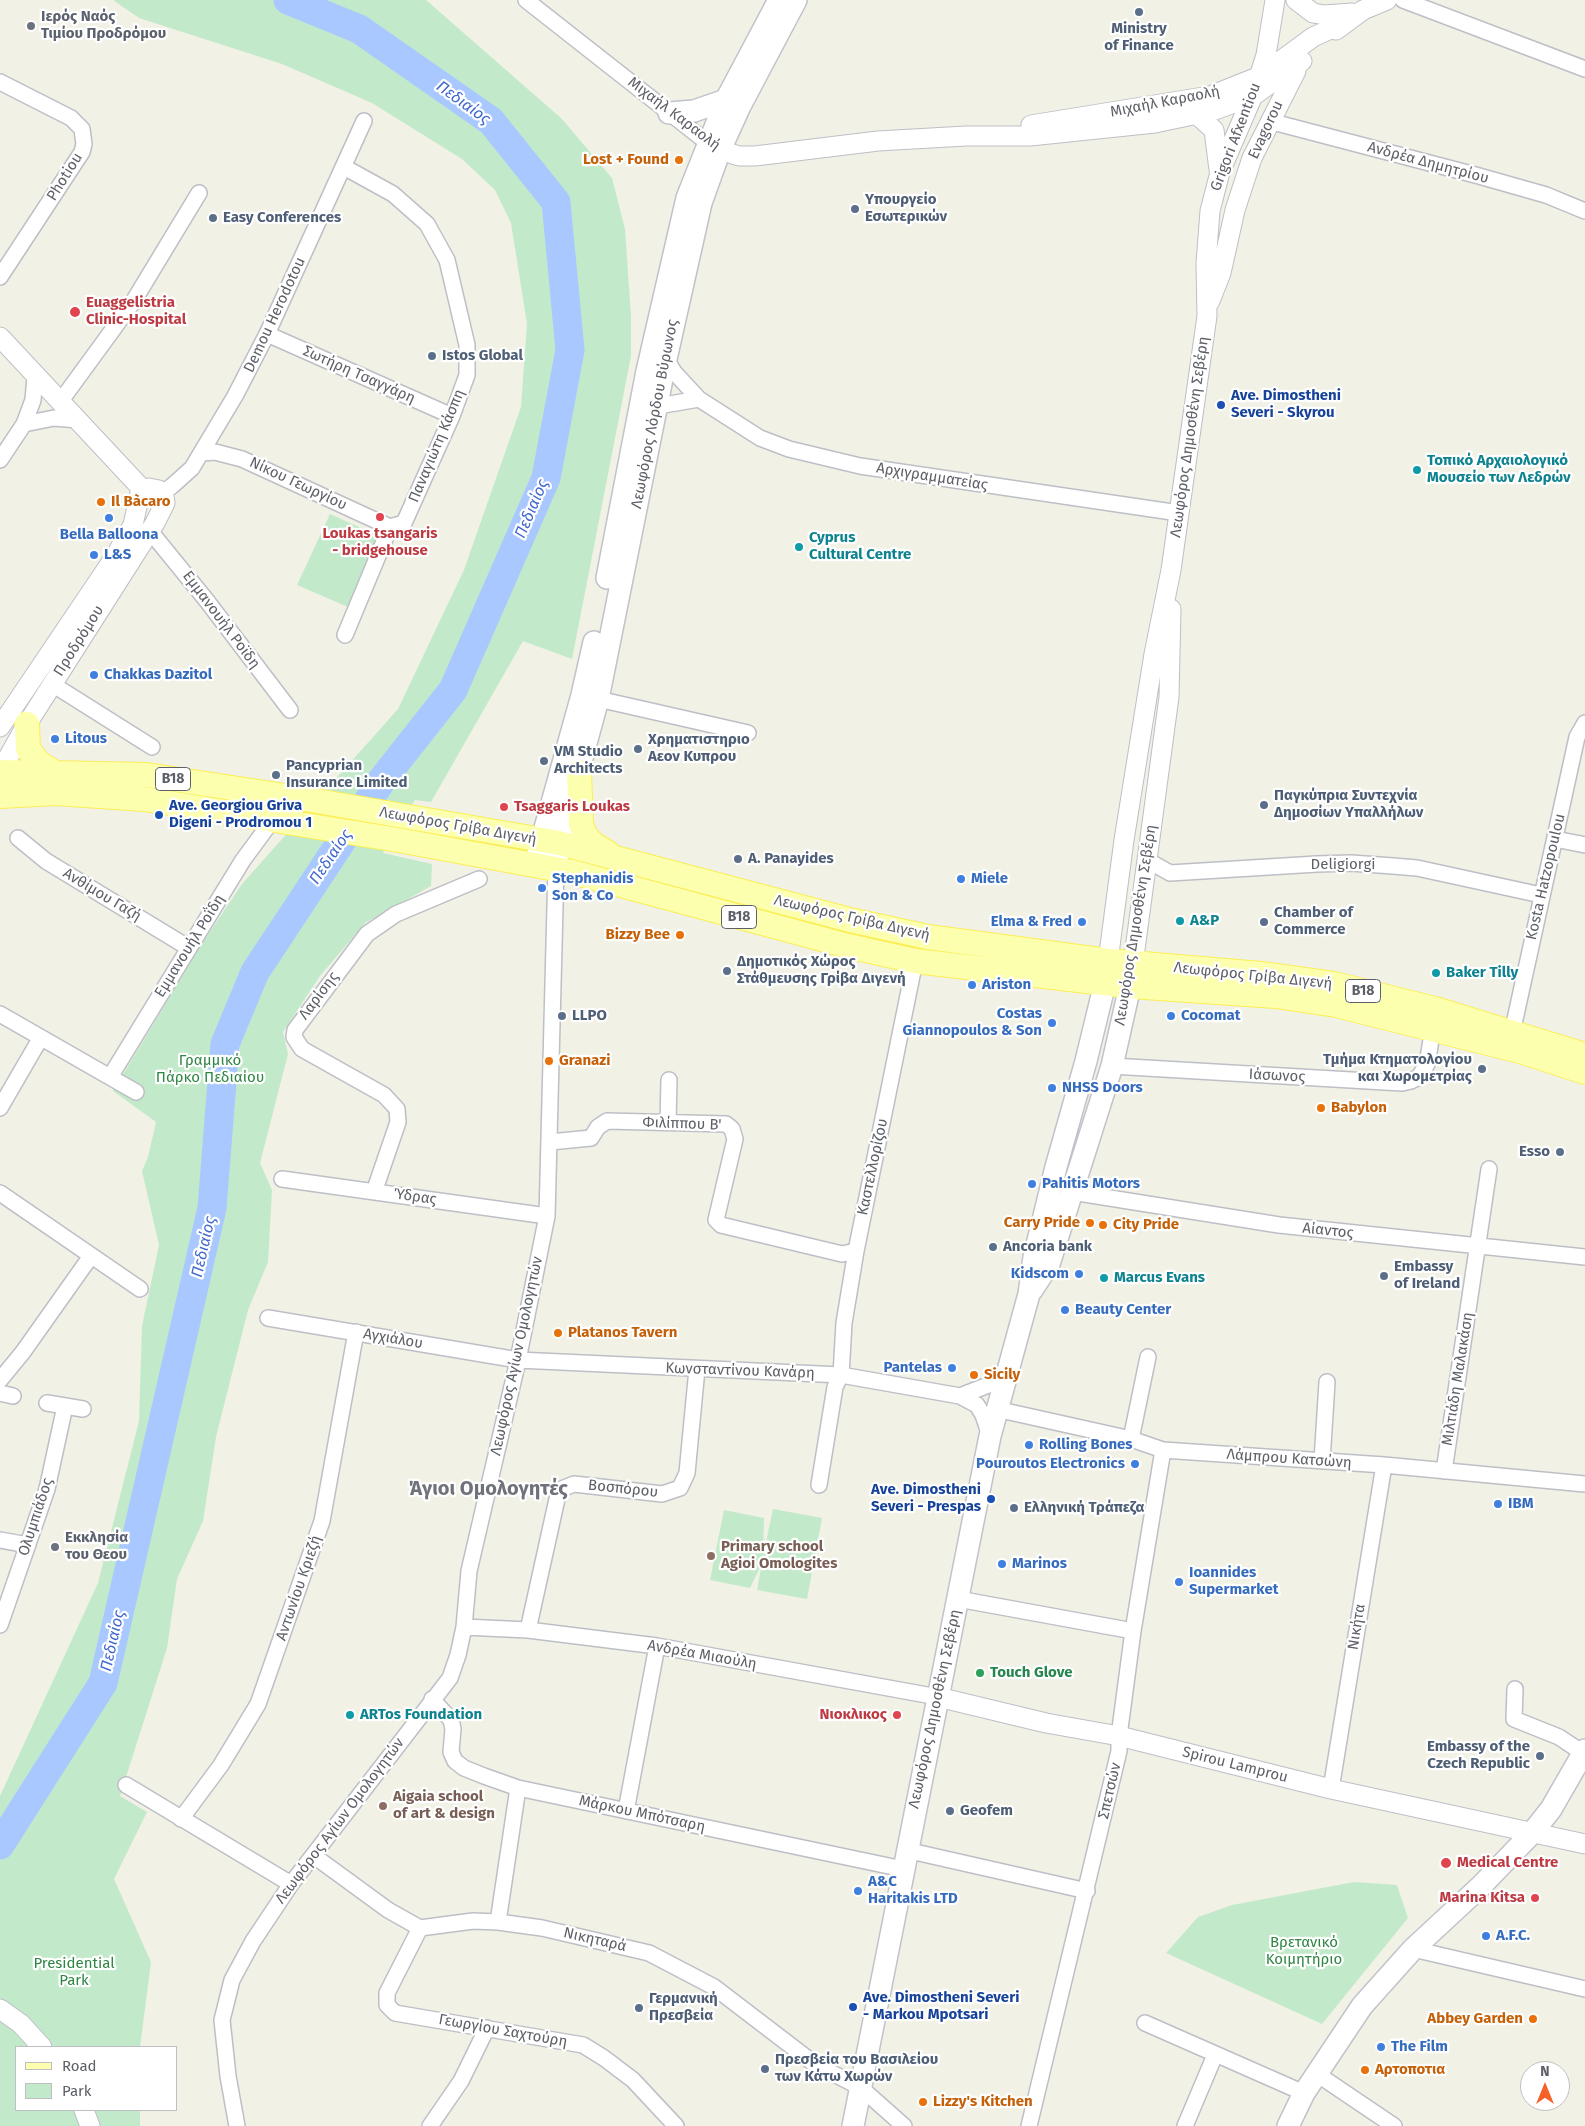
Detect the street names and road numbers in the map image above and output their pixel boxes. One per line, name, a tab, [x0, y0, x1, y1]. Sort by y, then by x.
street label: Μιχαήλ Καραολή	[624, 73, 724, 155]
street label: Grigori Afxentiou	[1207, 80, 1265, 194]
street label: Μιχαήλ Καραολή	[1109, 83, 1221, 121]
street label: Evagorou	[1245, 98, 1287, 162]
street label: Ανδρέα Δημητρίου	[1365, 138, 1491, 188]
street label: Photiou	[43, 150, 87, 204]
street label: Demou Herodotou	[240, 255, 310, 375]
street label: Λεωφόρος Λόρδου Βύρωνος	[628, 318, 682, 510]
street label: Λεωφόρος Δημοσθένη Σεβέρη	[1167, 335, 1213, 539]
street label: Σωτήρη Τσαγγάρη	[300, 342, 418, 408]
street label: Παναγιώτη Κάσπη	[405, 387, 469, 505]
street label: Νίκου Γεωργίου	[246, 454, 350, 514]
street label: Αρχιγραμματείας	[875, 459, 989, 495]
street label: Εμμανουήλ Ροϊδη	[178, 567, 264, 673]
street label: Προδρόμου	[50, 602, 108, 680]
road number: B18	[156, 768, 190, 791]
street label: Λεωφόρος Γρίβα Διγενή	[378, 803, 538, 849]
street label: Kosta Hatzopoulou	[1523, 812, 1569, 942]
street label: Λεωφόρος Δημοσθένη Σεβέρη	[1111, 823, 1161, 1027]
street label: Deligiorgi	[1311, 856, 1375, 874]
street label: Ανθίμου Γαζή	[59, 865, 145, 925]
street label: Εμμανουήλ Ροΐδη	[151, 891, 229, 1001]
street label: Λεωφόρος Γρίβα Διγενή	[772, 891, 932, 945]
road number: B18	[722, 906, 756, 929]
street label: Λεωφόρος Γρίβα Διγενή	[1173, 959, 1333, 993]
street label: Λαρίσης	[295, 969, 343, 1023]
road number: B18	[1346, 979, 1380, 1002]
street label: Ιάσωνος	[1248, 1066, 1306, 1086]
street label: Φιλίππου Β'	[642, 1114, 722, 1134]
street label: Καστελλορίζου	[854, 1117, 892, 1217]
street label: Ύδρας	[392, 1185, 438, 1209]
street label: Αίαντος	[1302, 1219, 1354, 1243]
street label: Λεωφόρος Αγίων Ομολογητών	[487, 1255, 547, 1457]
street label: Μιλτιάδη Μαλακάση	[1439, 1311, 1477, 1447]
street label: Αγχιάλου	[362, 1325, 424, 1353]
street label: Κωνσταντίνου Κανάρη	[665, 1359, 815, 1383]
street label: Λάμπρου Κατσώνη	[1226, 1446, 1352, 1472]
street label: Ολυμπιάδος	[15, 1476, 57, 1558]
street label: Βοσπόρου	[587, 1476, 659, 1502]
street label: Αντωνίου Κριεζή	[273, 1533, 325, 1643]
street label: Νικήτα	[1344, 1603, 1370, 1651]
street label: Λεωφόρος Δημοσθένη Σεβέρη	[905, 1608, 965, 1810]
street label: Ανδρέα Μιαούλη	[646, 1637, 758, 1673]
street label: Λεωφόρος Αγίων Ομολογητών	[272, 1735, 408, 1907]
street label: Spirou Lamprou	[1180, 1743, 1290, 1787]
street label: Σπετσών	[1095, 1761, 1125, 1821]
street label: Μάρκου Μπότσαρη	[577, 1792, 707, 1836]
street label: Νικηταρά	[562, 1924, 628, 1956]
street label: Γεωργίου Σαχτούρη	[437, 2011, 569, 2051]

